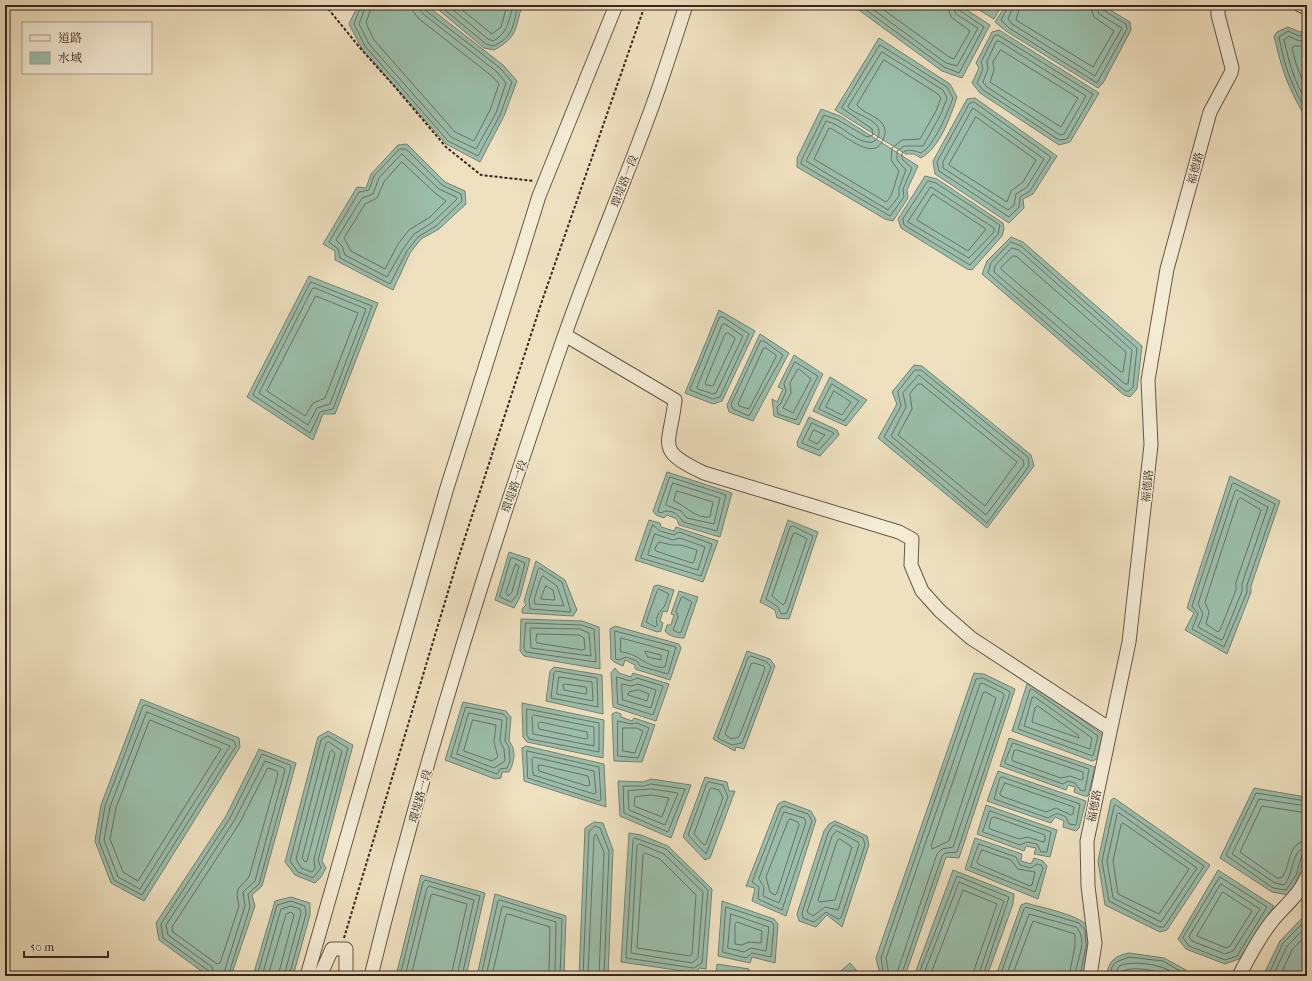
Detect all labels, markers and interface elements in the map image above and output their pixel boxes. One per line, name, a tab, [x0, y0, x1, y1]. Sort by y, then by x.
legend	[22, 22, 152, 74]
text: 道路	[58, 31, 82, 45]
text: 水域	[58, 51, 82, 65]
street label: 福德路	[1185, 151, 1206, 186]
street label: 環堤路一段	[609, 153, 640, 209]
street label: 環堤路一段	[499, 458, 530, 514]
street label: 福德路	[1139, 469, 1156, 503]
street label: 環堤路一段	[407, 768, 434, 824]
street label: 福德路	[1085, 789, 1104, 824]
scale bar	[24, 933, 108, 959]
text: 50 m	[30, 940, 54, 954]

